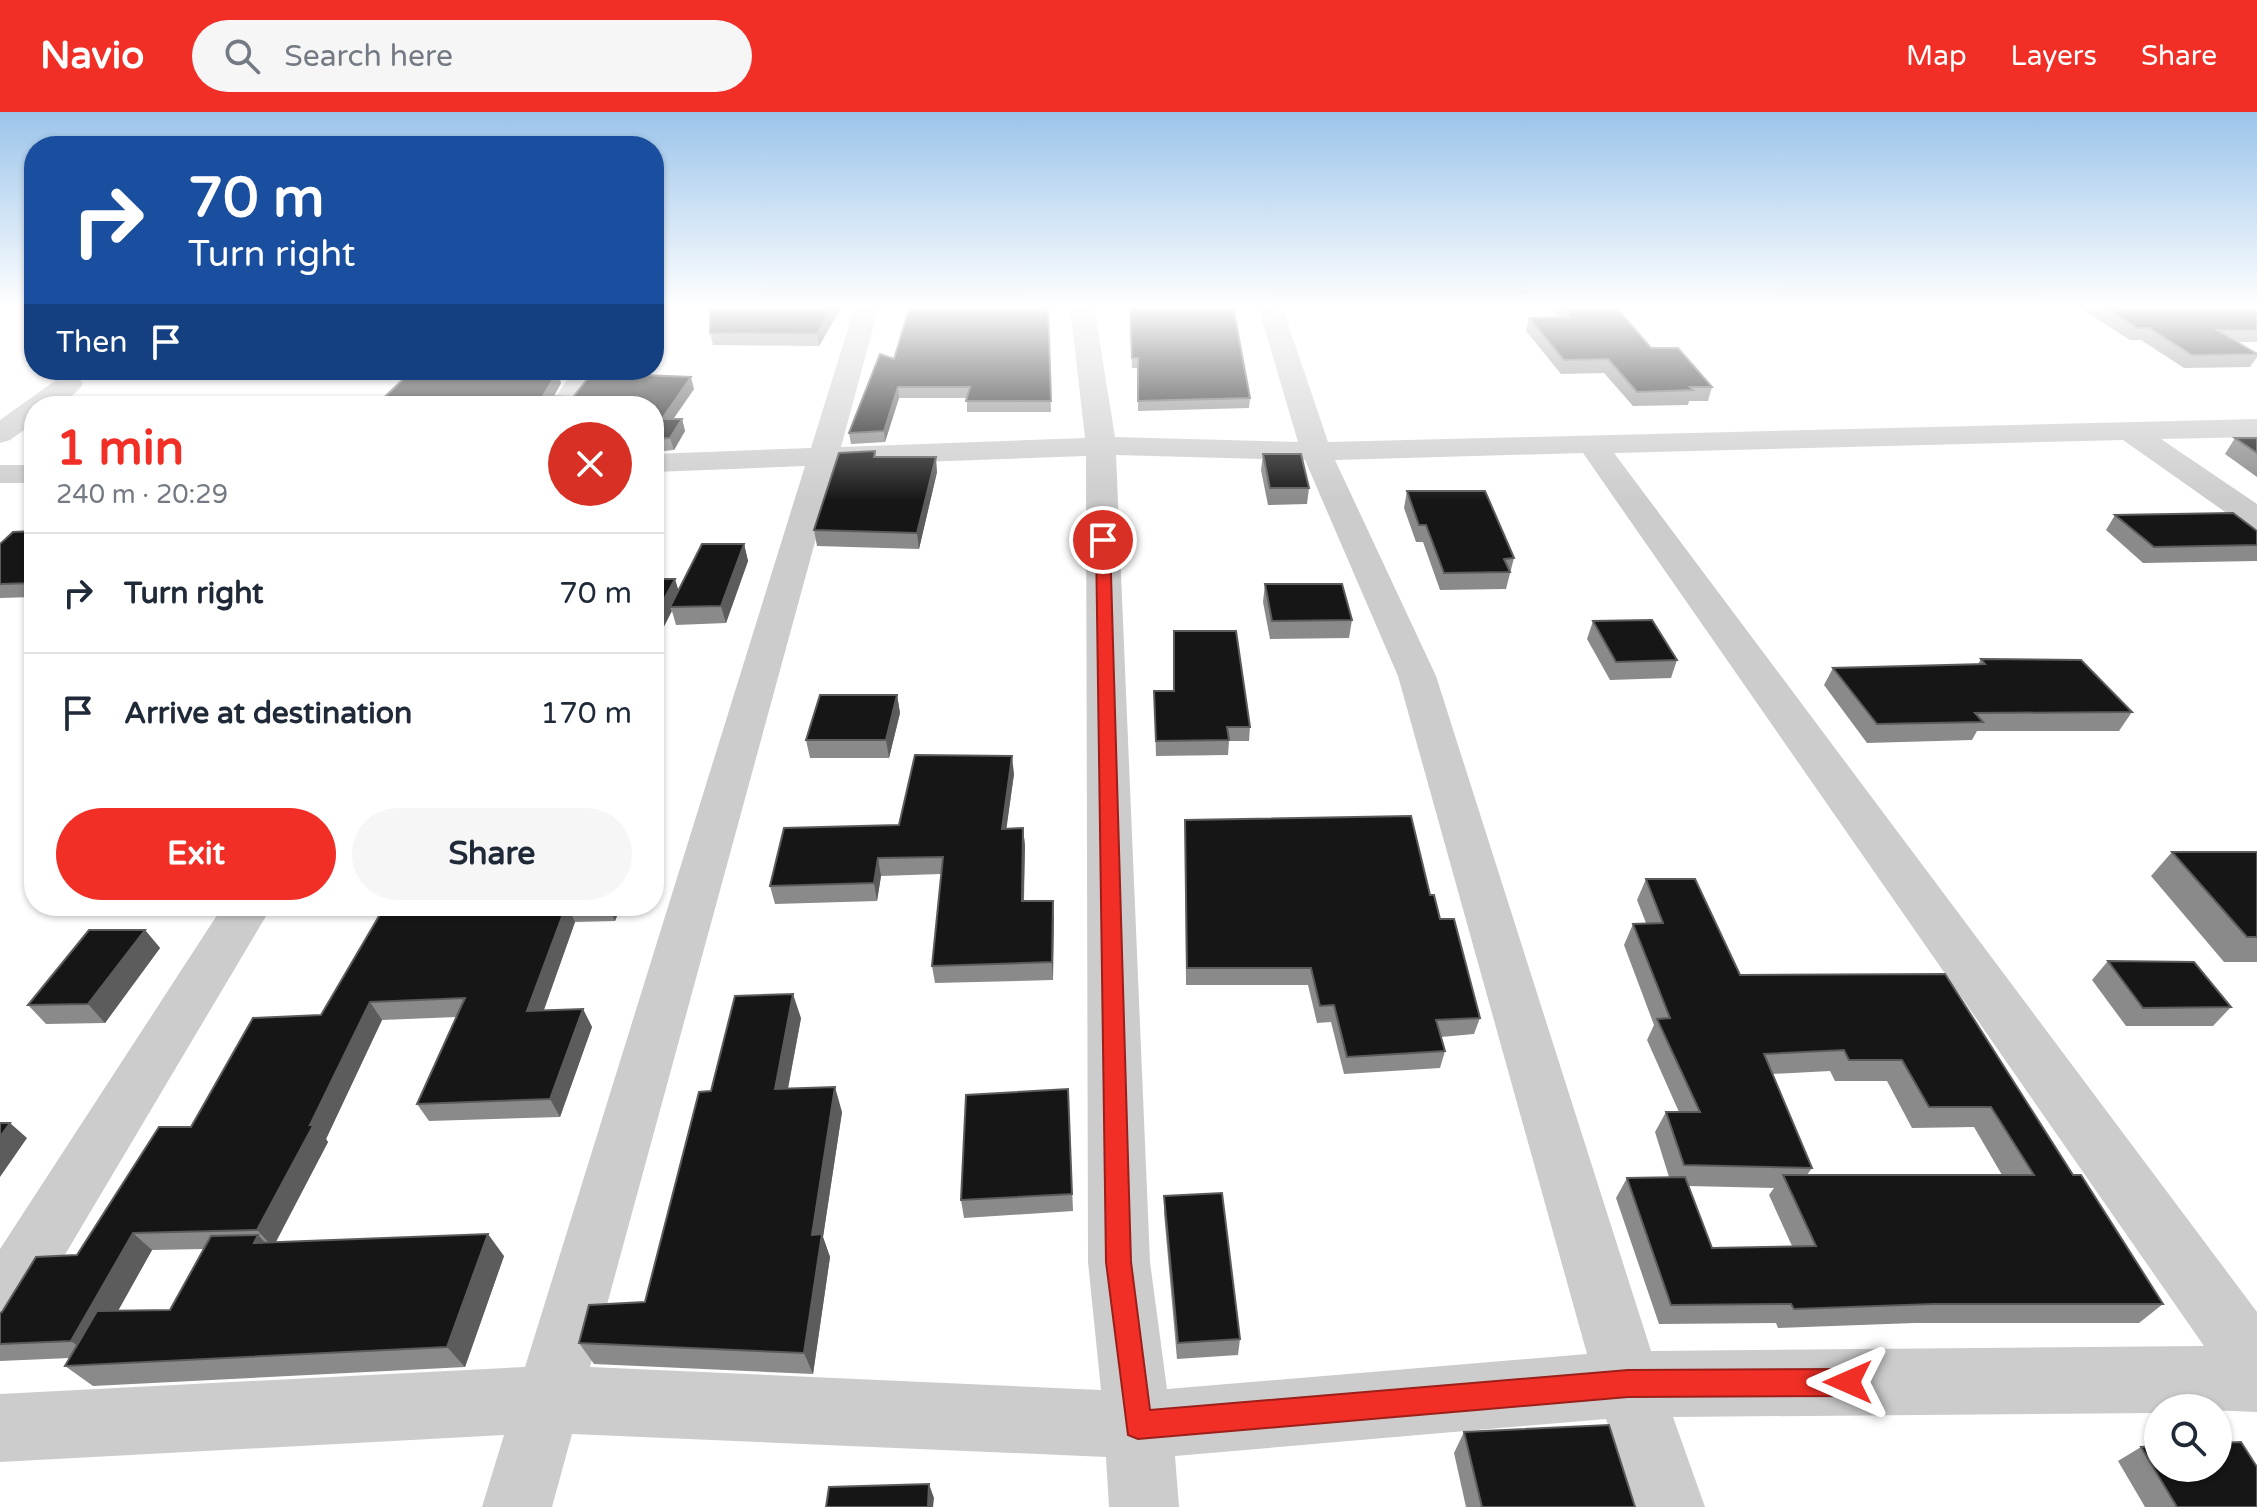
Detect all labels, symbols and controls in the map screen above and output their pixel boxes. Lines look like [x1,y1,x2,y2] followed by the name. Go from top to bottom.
[192,20,752,92] search box
[40,33,144,79] text: Navio
[220,34,264,78] icon: search
[284,38,453,75] text: Search here
[1906,39,1967,73] text: Map
[2011,39,2097,73] text: Layers
[2141,39,2217,73] text: Share
[188,165,324,232] text: 70 m
[56,168,160,272] icon: right
[188,233,355,276] text: Turn right
[144,320,188,364] icon: arrive
[56,324,128,361] text: Then
[56,420,184,478] text: 1 min
[548,422,632,506] button: close
[56,479,228,510] text: 240 m · 20:29
[1069,506,1137,574] pin
[1081,518,1125,562] icon: arrive
[56,571,100,615] icon: right
[124,575,264,612] text: Turn right
[559,575,632,612] text: 70 m
[56,691,100,735] icon: arrive
[124,695,412,732] text: Arrive at destination
[540,695,632,732] text: 170 m
[56,808,336,900] button: Exit
[352,808,632,900] button: Share
[1806,1340,1890,1424] position arrow
[2144,1394,2232,1482] map controls
[2144,1394,2232,1482] button: search

